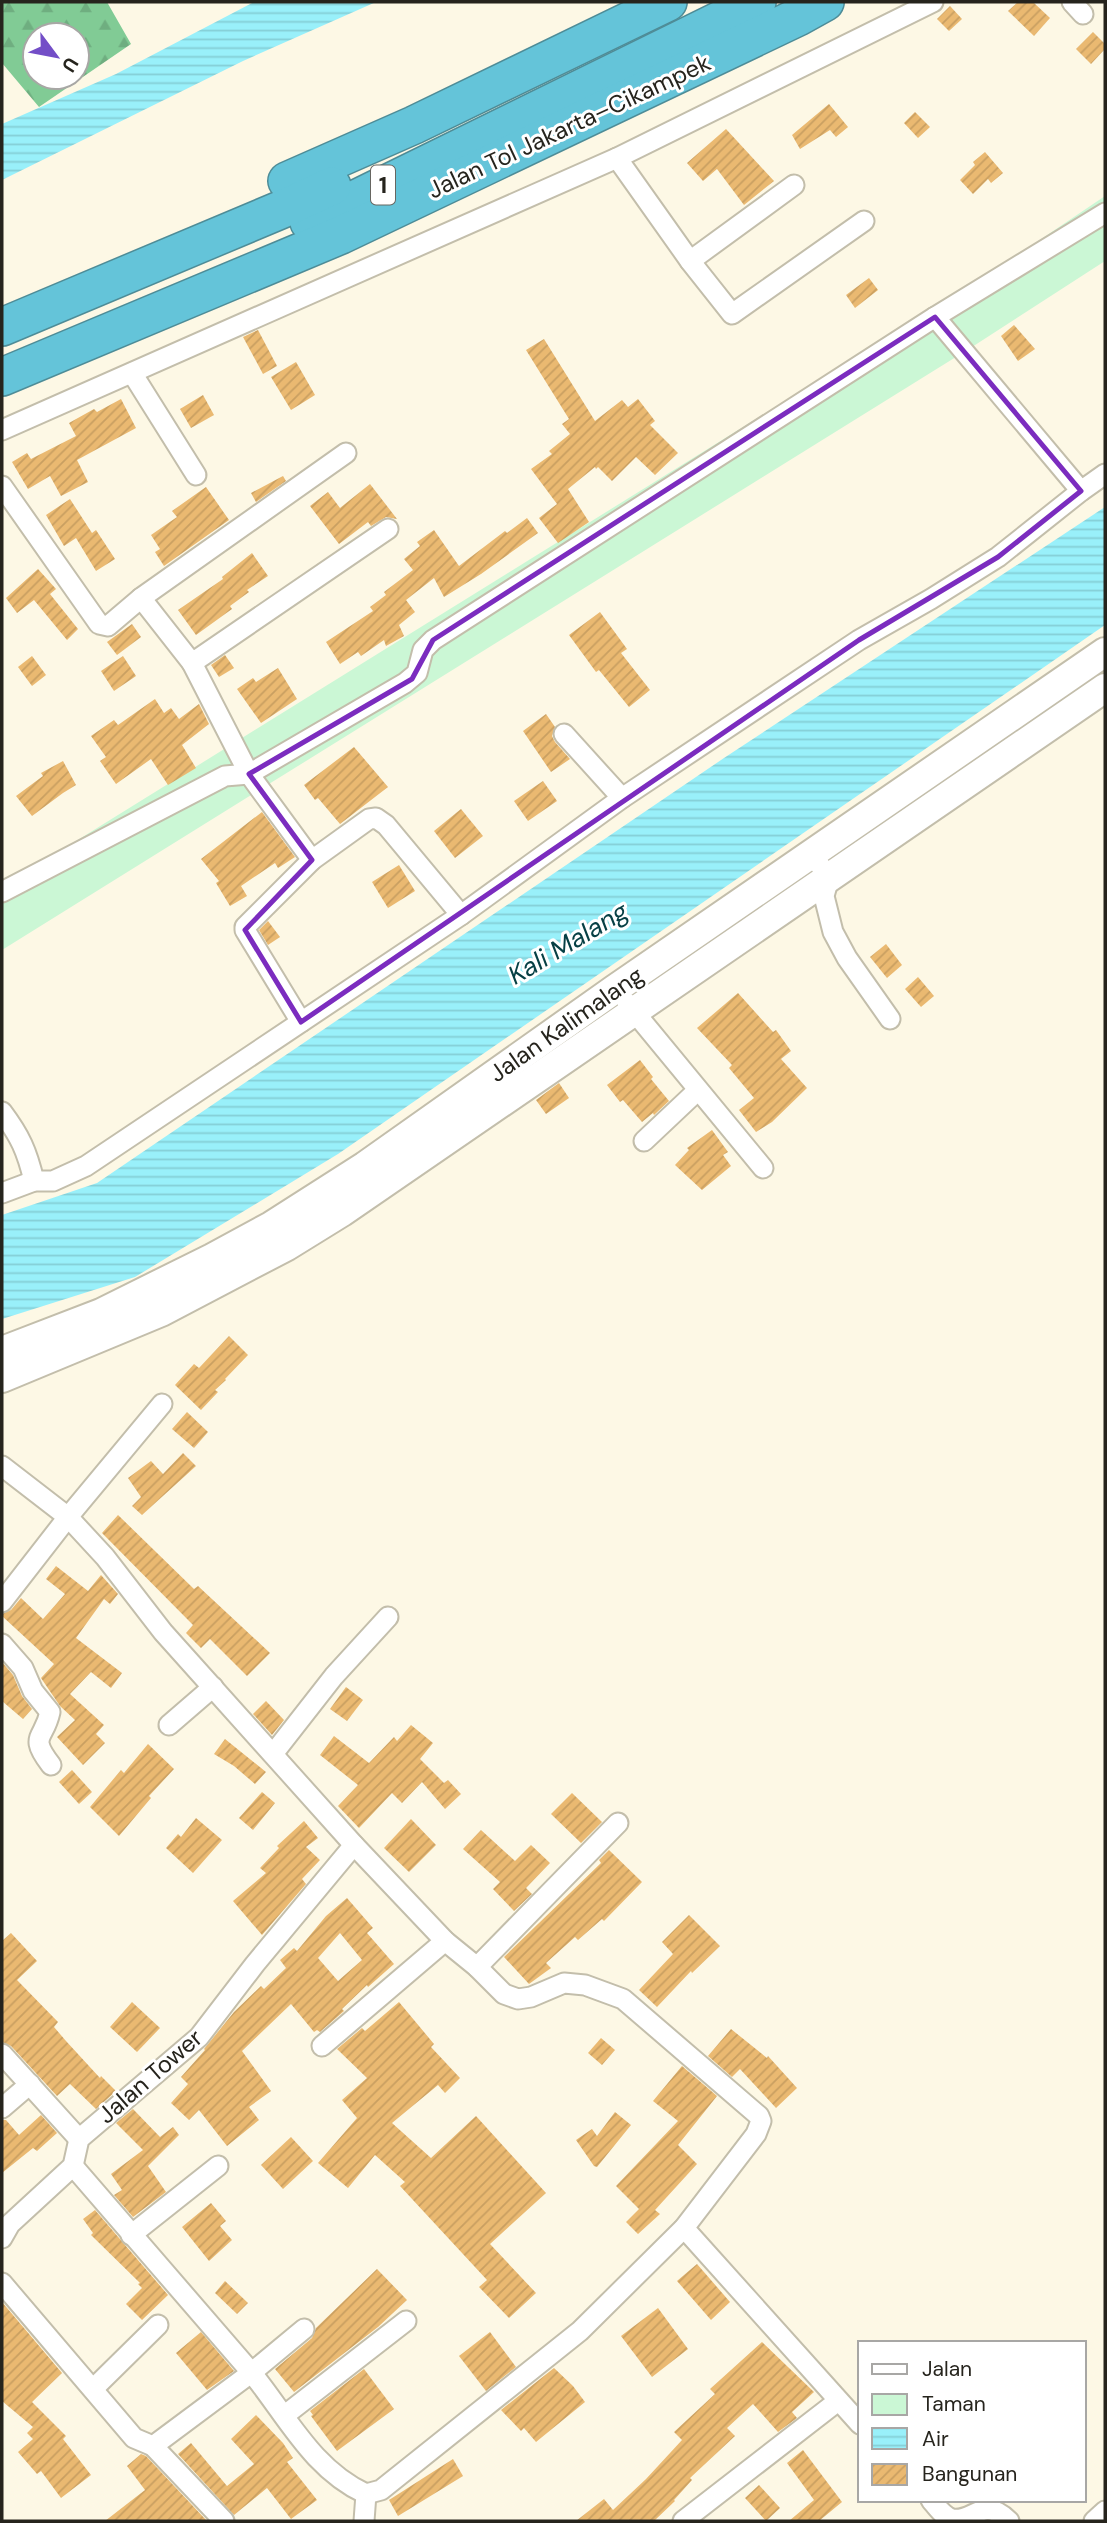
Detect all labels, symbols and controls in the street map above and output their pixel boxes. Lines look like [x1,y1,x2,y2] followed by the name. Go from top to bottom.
[21,21,91,91] north arrow
[423,47,715,205] street label: Jalan Tol Jakarta–Cikampek
[56,53,84,77] text: U
[371,166,395,204] road number: 1
[502,894,635,992] water label: Kali Malang
[483,959,649,1089] street label: Jalan Kalimalang
[91,2022,209,2130] street label: Jalan Tower
[858,2341,1086,2502] legend
[922,2355,972,2383] text: Jalan
[922,2390,986,2418] text: Taman
[922,2425,949,2453] text: Air
[922,2460,1017,2488] text: Bangunan

